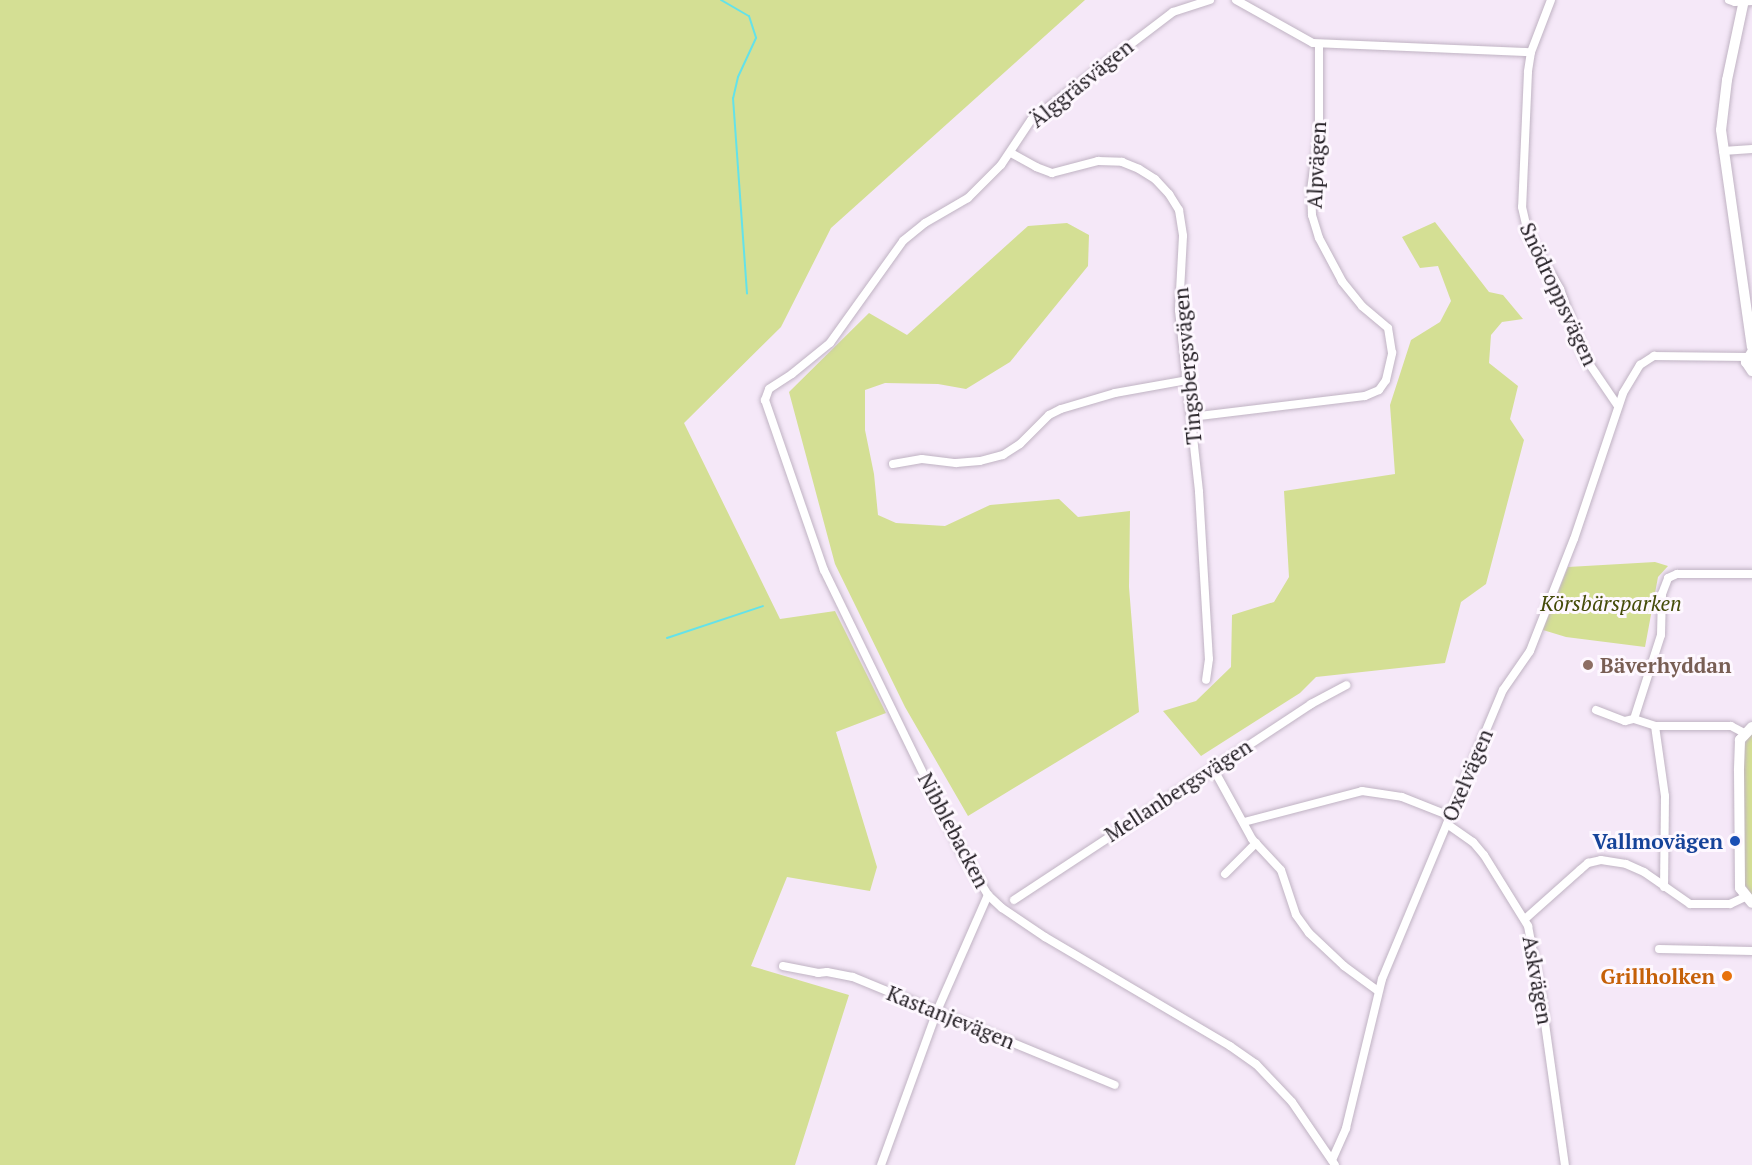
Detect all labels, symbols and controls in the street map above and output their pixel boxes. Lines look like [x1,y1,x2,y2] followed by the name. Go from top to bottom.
[1024,34,1138,132] street label: Älggräsvägen
[1301,121,1331,209] street label: Alpvägen
[1515,218,1603,370] street label: Snödroppsvägen
[1168,286,1206,446] street label: Tingsbergsvägen
[1540,590,1682,616] park label: Körsbärsparken
[1600,652,1732,678] place label: Bäverhyddan
[1581,658,1595,672] marker: Bäverhyddan
[1436,725,1498,825] street label: Oxelvägen
[1100,733,1256,847] street label: Mellanbergsvägen
[913,768,995,892] street label: Nibblebacken
[1593,828,1723,854] place label: Vallmovägen
[1728,834,1742,848] marker: Vallmovägen
[1518,934,1558,1026] street label: Askvägen
[1601,963,1715,989] place label: Grillholken
[1720,969,1734,983] marker: Grillholken
[883,980,1019,1054] street label: Kastanjevägen

